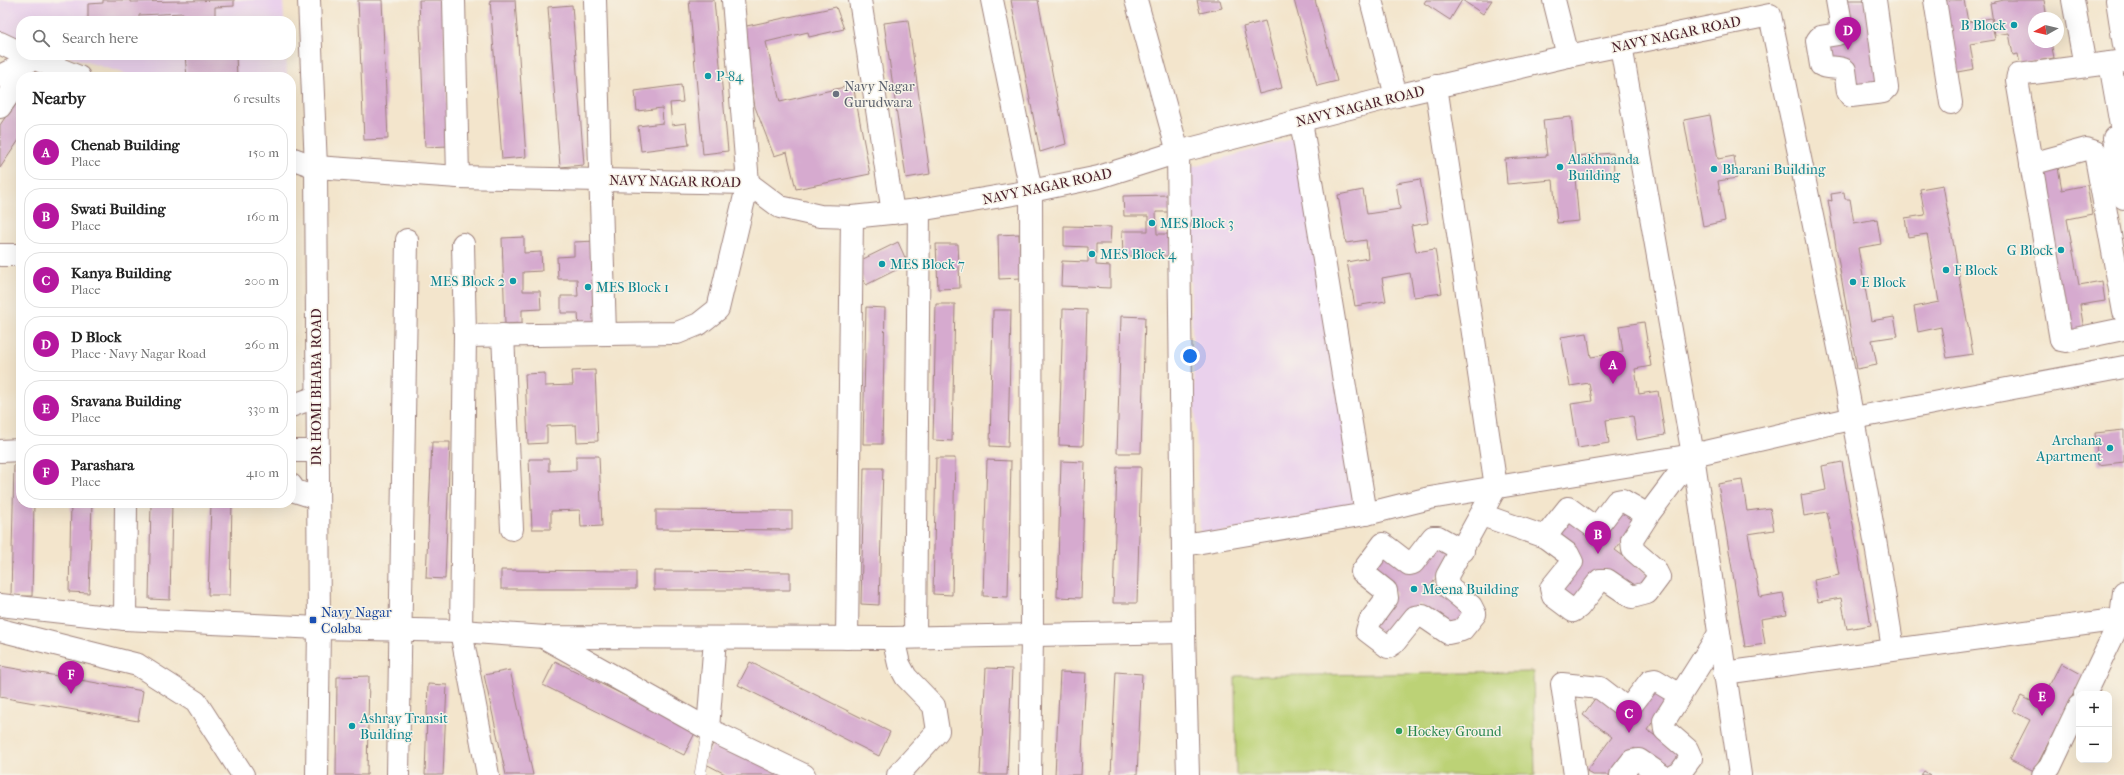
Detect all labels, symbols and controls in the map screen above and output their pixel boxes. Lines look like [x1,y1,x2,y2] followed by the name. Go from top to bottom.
[1610,12,1743,57] street label: NAVY NAGAR ROAD
[2028,12,2064,48] north arrow
[16,16,296,60] search box
[1835,17,1861,50] pin: D
[1961,17,2007,34] place label: B Block
[2009,20,2019,30] marker: B Block
[30,27,52,49] icon: search
[62,29,138,47] text: Search here
[716,68,744,85] place label: P-84
[703,71,713,81] marker: P-84
[844,78,915,111] place label: Navy Nagar Gurudwara
[1294,82,1427,131] street label: NAVY NAGAR ROAD
[32,88,86,108] text: Nearby
[831,89,841,99] marker: Navy Nagar Gurudwara
[233,91,280,106] text: 6 results
[71,136,180,154] text: Chenab Building
[42,145,50,160] text: A
[248,145,279,160] text: 150 m
[1567,151,1640,184] place label: Alakhnanda Building
[71,154,101,169] text: Place
[1722,161,1826,178] place label: Bharani Building
[1555,162,1565,172] marker: Alakhnanda Building
[981,164,1114,209] street label: NAVY NAGAR ROAD
[1709,164,1719,174] marker: Bharani Building
[609,172,741,191] street label: NAVY NAGAR ROAD
[71,200,165,218] text: Swati Building
[42,209,50,224] text: B
[247,209,279,224] text: 160 m
[1160,215,1234,232] place label: MES Block 3
[71,218,101,233] text: Place
[1147,218,1157,228] marker: MES Block 3
[2007,242,2054,259] place label: G Block
[2056,245,2066,255] marker: G Block
[1100,246,1177,263] place label: MES Block 4
[1087,249,1097,259] marker: MES Block 4
[890,256,965,273] place label: MES Block 7
[877,259,887,269] marker: MES Block 7
[1954,262,1999,279] place label: F Block
[71,264,171,282] text: Kanya Building
[1941,265,1951,275] marker: F Block
[42,273,50,288] text: C
[244,273,279,288] text: 200 m
[430,273,505,290] place label: MES Block 2
[1861,274,1907,291] place label: E Block
[508,276,518,286] marker: MES Block 2
[1848,277,1858,287] marker: E Block
[596,279,669,296] place label: MES Block 1
[71,282,101,297] text: Place
[583,282,593,292] marker: MES Block 1
[308,308,325,466] street label: DR HOMI BHABA ROAD
[71,328,121,346] text: D Block
[41,337,51,352] text: D
[245,337,279,352] text: 260 m
[71,346,206,361] text: Place · Navy Nagar Road
[1180,346,1200,366] your location
[1600,351,1626,384] pin: A
[71,392,181,410] text: Sravana Building
[42,401,50,416] text: E
[248,401,279,416] text: 330 m
[71,410,101,425] text: Place
[2035,432,2103,465] place label: Archana Apartment
[2105,443,2115,453] marker: Archana Apartment
[71,456,134,474] text: Parashara
[43,465,49,480] text: F
[246,465,279,480] text: 410 m
[71,474,101,489] text: Place
[1585,521,1611,554] pin: B
[1422,581,1519,598] place label: Meena Building
[1409,584,1419,594] marker: Meena Building
[321,604,392,637] place label: Navy Nagar Colaba
[308,615,318,625] marker: Navy Nagar Colaba
[58,661,84,694] pin: F
[2029,683,2055,716] pin: E
[2076,691,2112,763] map controls
[2076,691,2112,727] button: +
[1616,700,1642,733] pin: C
[359,710,448,743] place label: Ashray Transit Building
[347,721,357,731] marker: Ashray Transit Building
[1407,723,1502,740] place label: Hockey Ground
[1394,726,1404,736] marker: Hockey Ground
[2076,727,2112,763] button: −

